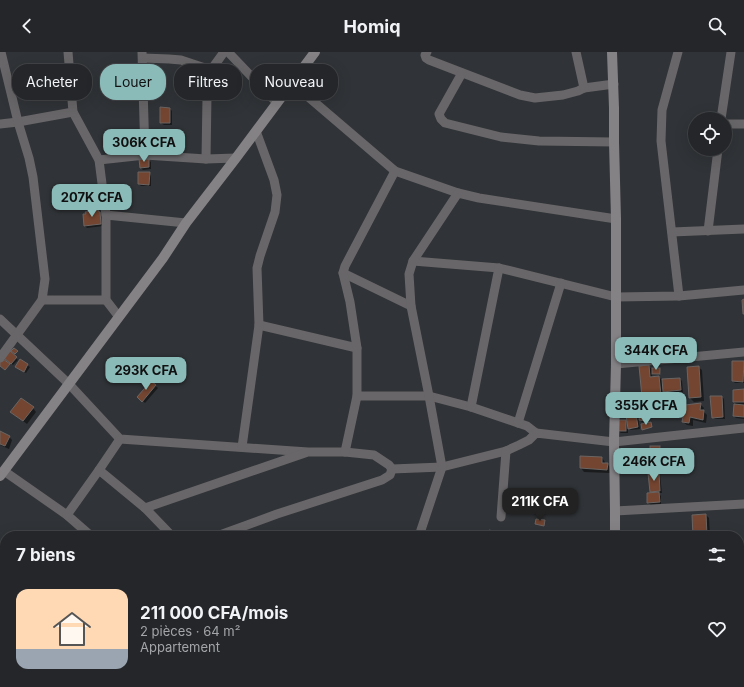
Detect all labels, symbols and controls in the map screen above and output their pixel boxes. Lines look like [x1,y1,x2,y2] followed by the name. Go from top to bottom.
[16,15,38,37] icon: back
[706,15,728,37] icon: search
[343,16,401,37] text: Homiq
[12,64,92,100] chip: Acheter
[100,64,166,100] chip: Louer
[174,64,242,100] chip: Filtres
[250,64,338,100] chip: Nouveau
[688,112,732,156] map controls
[688,112,732,156] button: locate
[103,129,185,163] pin: 306K CFA
[112,134,176,150] text: 306K CFA
[51,184,133,218] pin: 207K CFA
[61,189,123,205] text: 207K CFA
[615,337,697,371] pin: 344K CFA
[624,342,688,358] text: 344K CFA
[105,357,187,391] pin: 293K CFA
[114,362,178,378] text: 293K CFA
[605,392,687,426] pin: 355K CFA
[614,397,678,413] text: 355K CFA
[613,448,695,482] pin: 246K CFA
[622,453,686,469] text: 246K CFA
[499,488,581,522] pin: 211K CFA
[511,493,569,509] text: 211K CFA
[706,544,728,566] icon: filters
[16,545,75,565] text: 7 biens
[140,603,288,623] text: 211 000 CFA/mois
[48,605,96,653] icon: home
[706,618,728,640] icon: heart
[140,623,240,639] text: 2 pièces · 64 m²
[140,639,220,655] text: Appartement

